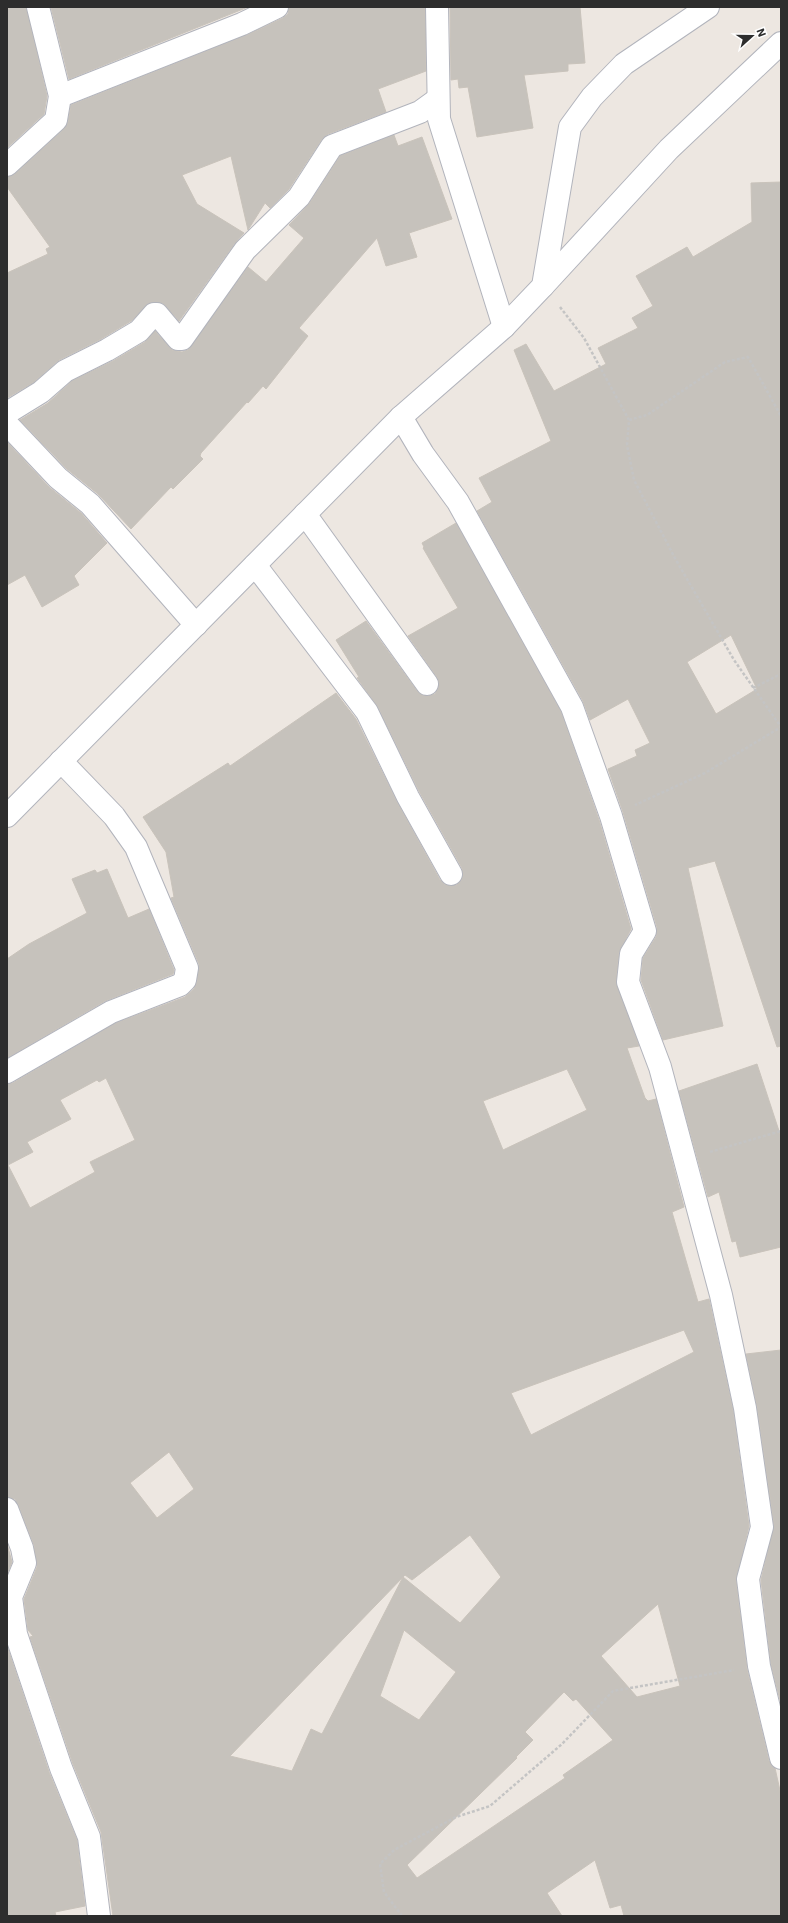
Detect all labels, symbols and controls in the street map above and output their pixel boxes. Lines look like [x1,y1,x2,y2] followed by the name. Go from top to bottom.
[732,16,772,56] north arrow
[753,26,769,39] text: N

